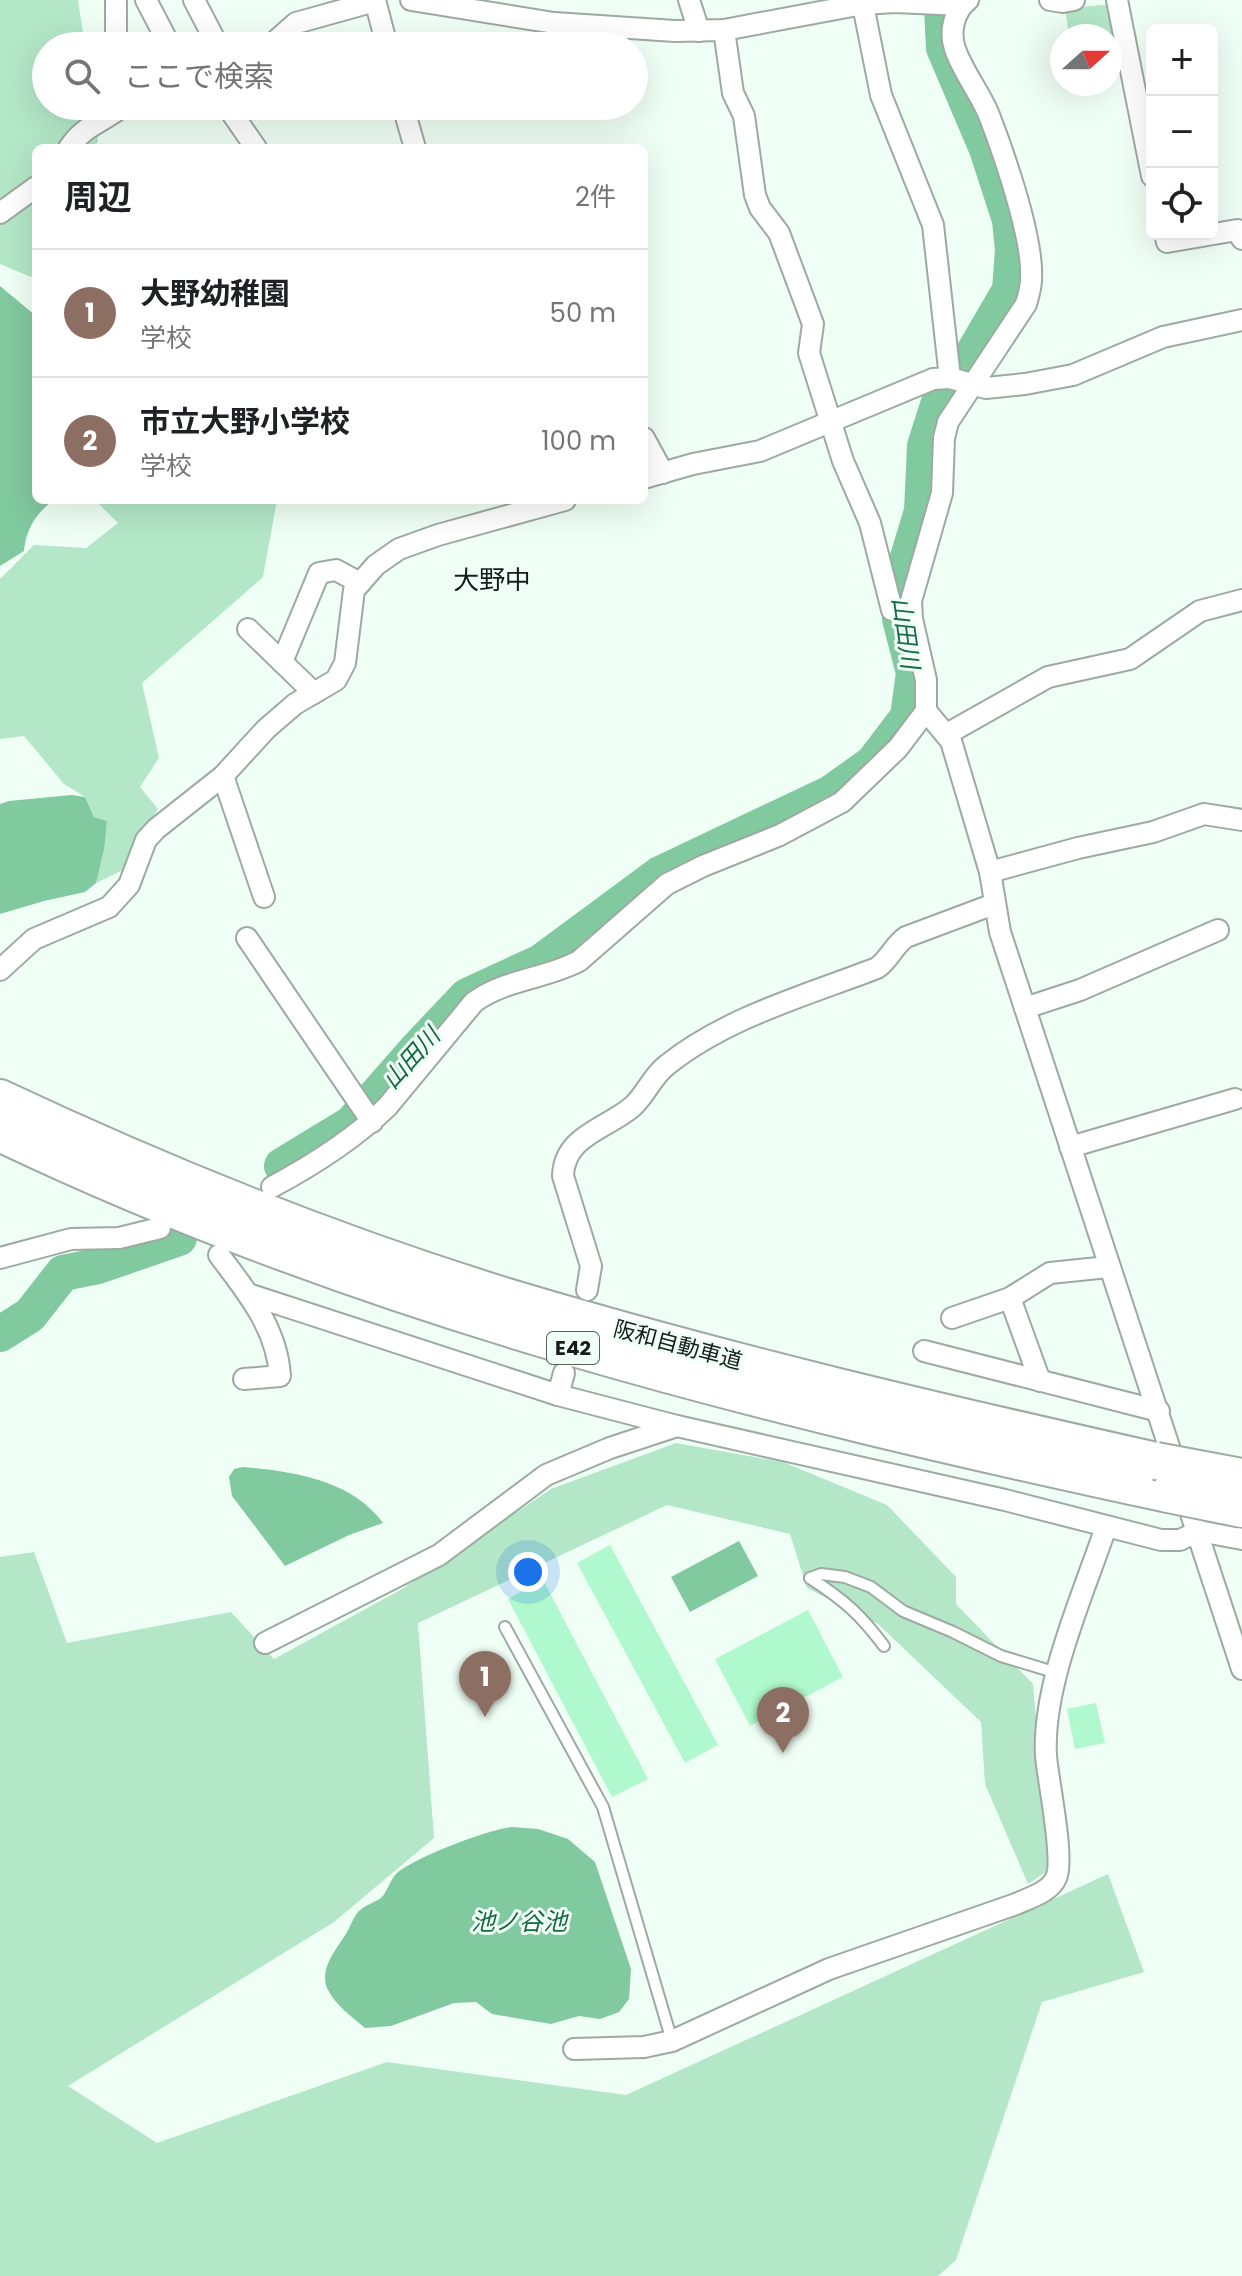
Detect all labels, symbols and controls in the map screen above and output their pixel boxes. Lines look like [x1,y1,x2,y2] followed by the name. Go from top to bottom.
[1050,24,1122,96] north arrow
[1146,24,1218,240] map controls
[1146,24,1218,96] button: +
[32,32,648,120] search box
[60,54,104,98] icon: search
[124,55,274,98] text: ここで検索
[1146,96,1218,168] button: −
[1146,168,1218,240] button: locate
[64,173,132,221] text: 周辺
[575,179,616,215] text: 2件
[140,272,290,315] text: 大野幼稚園
[85,295,95,331] text: 1
[550,295,616,331] text: 50 m
[140,320,192,356] text: 学校
[140,400,350,443] text: 市立大野小学校
[83,423,97,459] text: 2
[541,423,616,459] text: 100 m
[140,448,192,484] text: 学校
[453,562,531,598] district label: 大野中
[885,595,928,674] water label: 山田川
[375,1018,449,1096] water label: 山田川
[610,1313,746,1377] street label: 阪和自動車道
[547,1332,599,1364] road number: E42
[508,1552,548,1592] your location
[459,1651,511,1717] pin: 1
[757,1687,809,1753] pin: 2
[471,1905,569,1938] water label: 池ノ谷池

